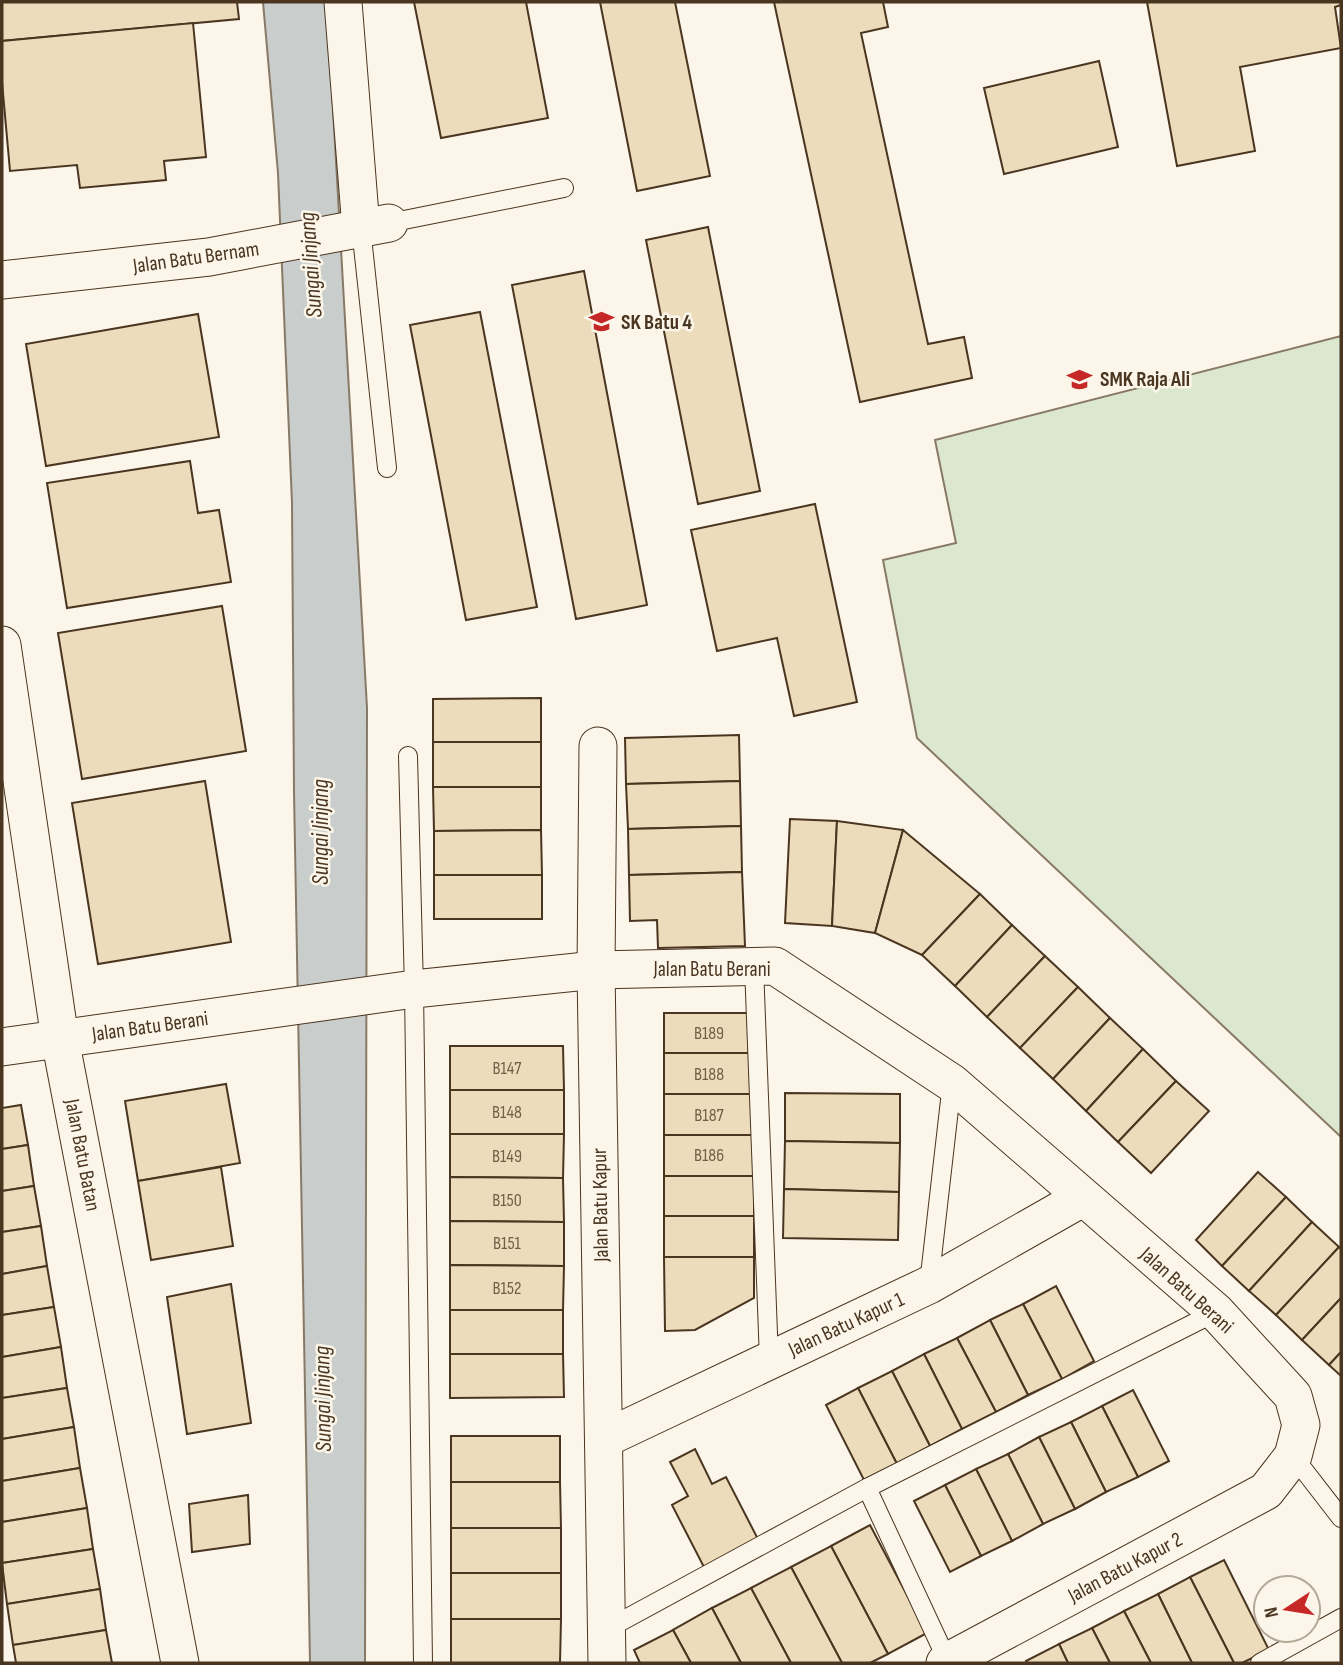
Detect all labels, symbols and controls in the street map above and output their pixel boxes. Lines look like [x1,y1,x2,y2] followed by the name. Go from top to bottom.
[293,210,329,319] water label: Sungai Jinjang
[130,236,261,279] street label: Jalan Batu Bernam
[587,308,615,336] school or university icon: SK Batu 4
[621,310,692,335] place label: SK Batu 4
[1066,365,1094,393] school or university icon: SMK Raja Ali
[1100,367,1190,392] place label: SMK Raja Ali
[307,778,335,885] water label: Sungai Jinjang
[652,957,771,982] street label: Jalan Batu Berani
[89,1006,210,1047] street label: Jalan Batu Berani
[694,1023,724,1044] house number: B189
[493,1058,522,1079] house number: B147
[694,1064,724,1085] house number: B188
[59,1096,106,1213] street label: Jalan Batu Batan
[492,1102,522,1123] house number: B148
[694,1105,724,1126] house number: B187
[694,1145,724,1166] house number: B186
[492,1146,522,1167] house number: B149
[587,1148,614,1263] street label: Jalan Batu Kapur
[492,1190,522,1211] house number: B150
[493,1233,522,1254] house number: B151
[1134,1241,1239,1339] street label: Jalan Batu Berani
[493,1278,521,1299] house number: B152
[784,1287,908,1362] street label: Jalan Batu Kapur 1
[308,1345,338,1452] water label: Sungai Jinjang
[1063,1527,1187,1608] street label: Jalan Batu Kapur 2
[1252,1574,1322,1644] north arrow
[1260,1605,1284,1620] text: N

